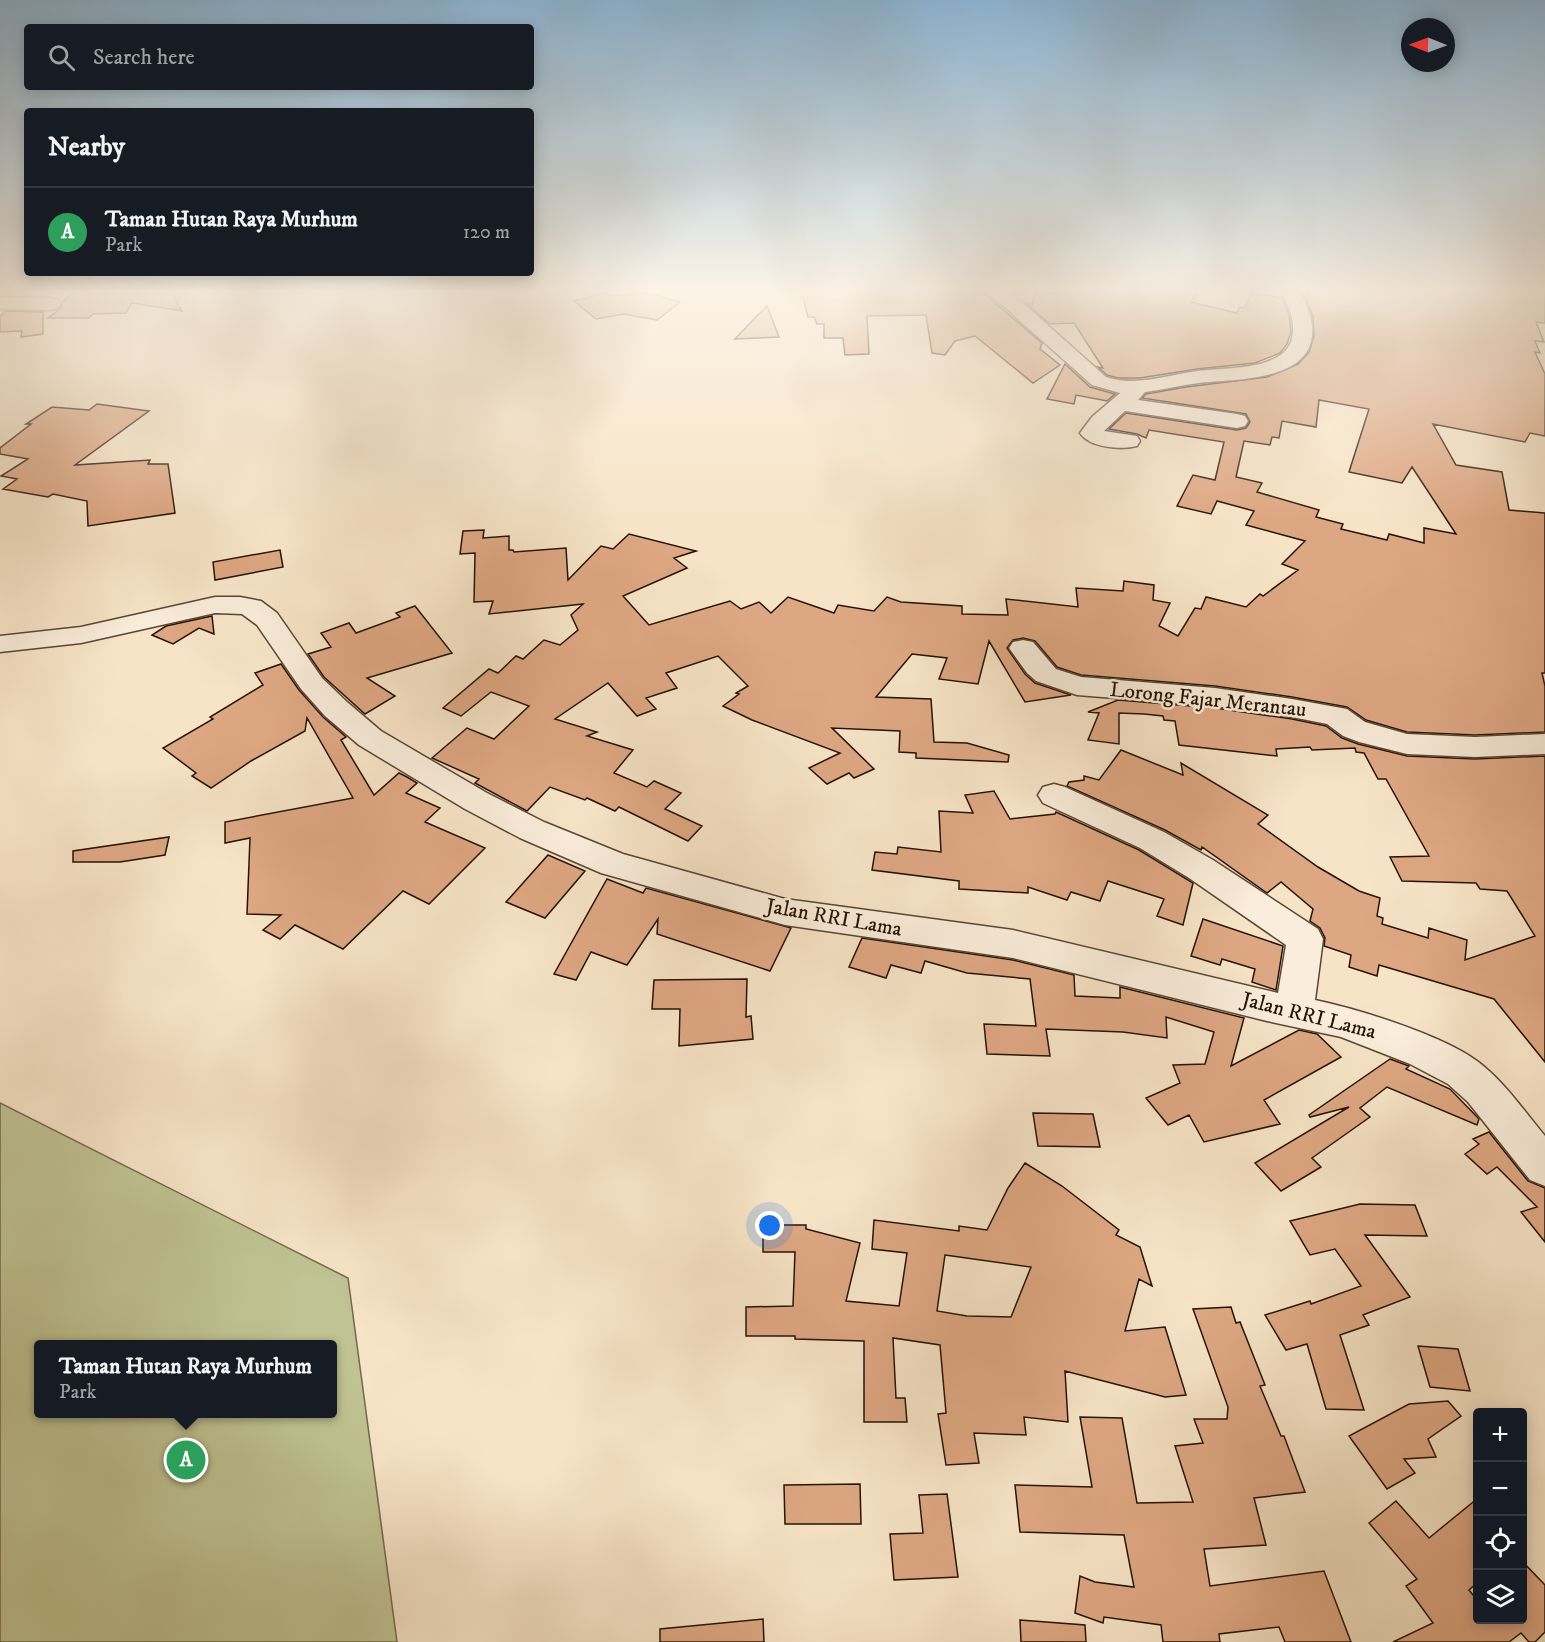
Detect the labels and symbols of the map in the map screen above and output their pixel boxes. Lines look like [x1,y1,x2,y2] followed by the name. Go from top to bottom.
[1401,18,1455,72] north arrow
[1108,677,1308,723] street label: Lorong Fajar Merantau
[762,893,904,943] street label: Jalan RRI Lama
[1237,986,1379,1045] street label: Jalan RRI Lama
[755,1211,784,1240] your location
[166,1438,206,1482] pin: A

